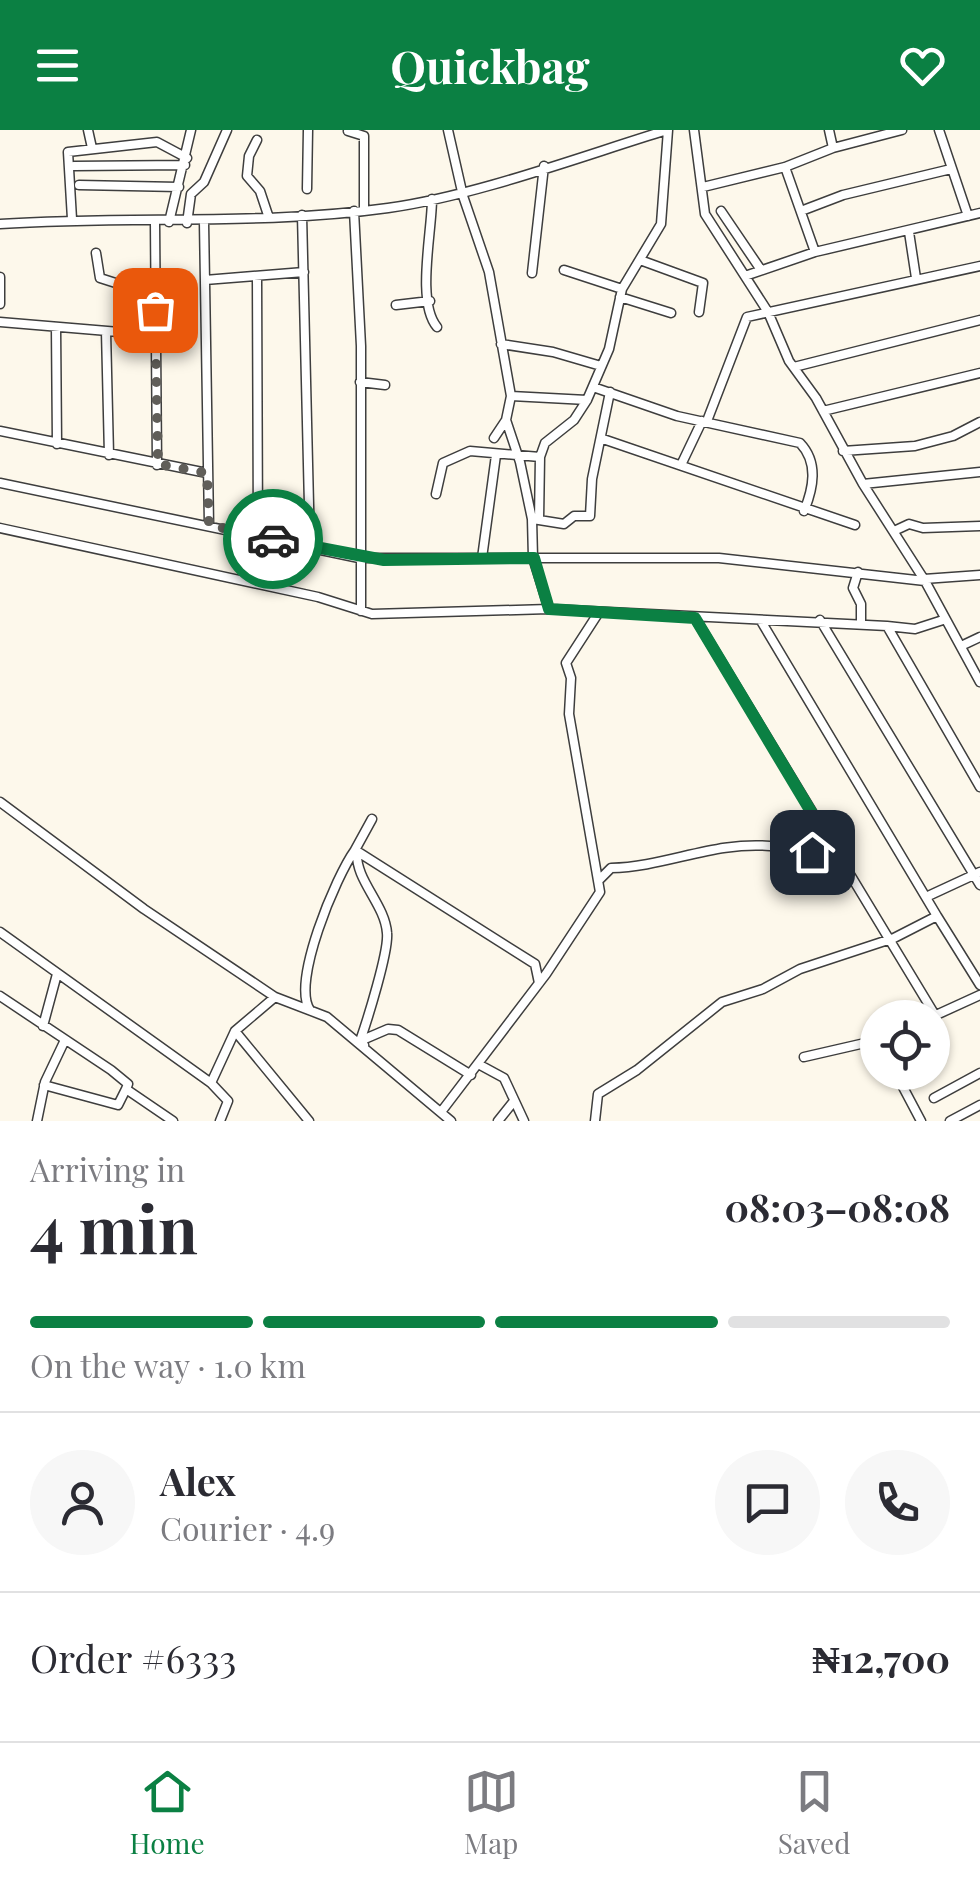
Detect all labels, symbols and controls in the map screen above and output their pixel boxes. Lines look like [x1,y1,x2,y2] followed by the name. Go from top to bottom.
[390,35,590,95] text: Quickbag
[30,38,85,93] icon: menu
[895,38,950,93] icon: heart
[113,268,198,353] pin
[128,283,183,338] icon: bag
[223,489,323,589] courier
[246,512,301,567] icon: car
[770,810,855,895] pin
[785,825,840,880] icon: home
[860,1000,950,1090] map controls
[860,1000,950,1090] button: locate
[30,1147,185,1190] text: Arriving in
[725,1181,950,1232] text: 08:03–08:08
[30,1184,198,1270] text: 4 min
[30,1343,306,1386] text: On the way · 1.0 km
[30,1450,135,1555] button: person
[715,1450,820,1555] button: chat
[845,1450,950,1555] button: phone
[160,1455,236,1506] text: Alex
[160,1506,335,1549] text: Courier · 4.9
[30,1632,236,1683] text: Order #6333
[812,1632,950,1683] text: ₦12,700
[130,1764,205,1861] tab: Home
[464,1764,519,1861] tab: Map
[778,1764,850,1861] tab: Saved

